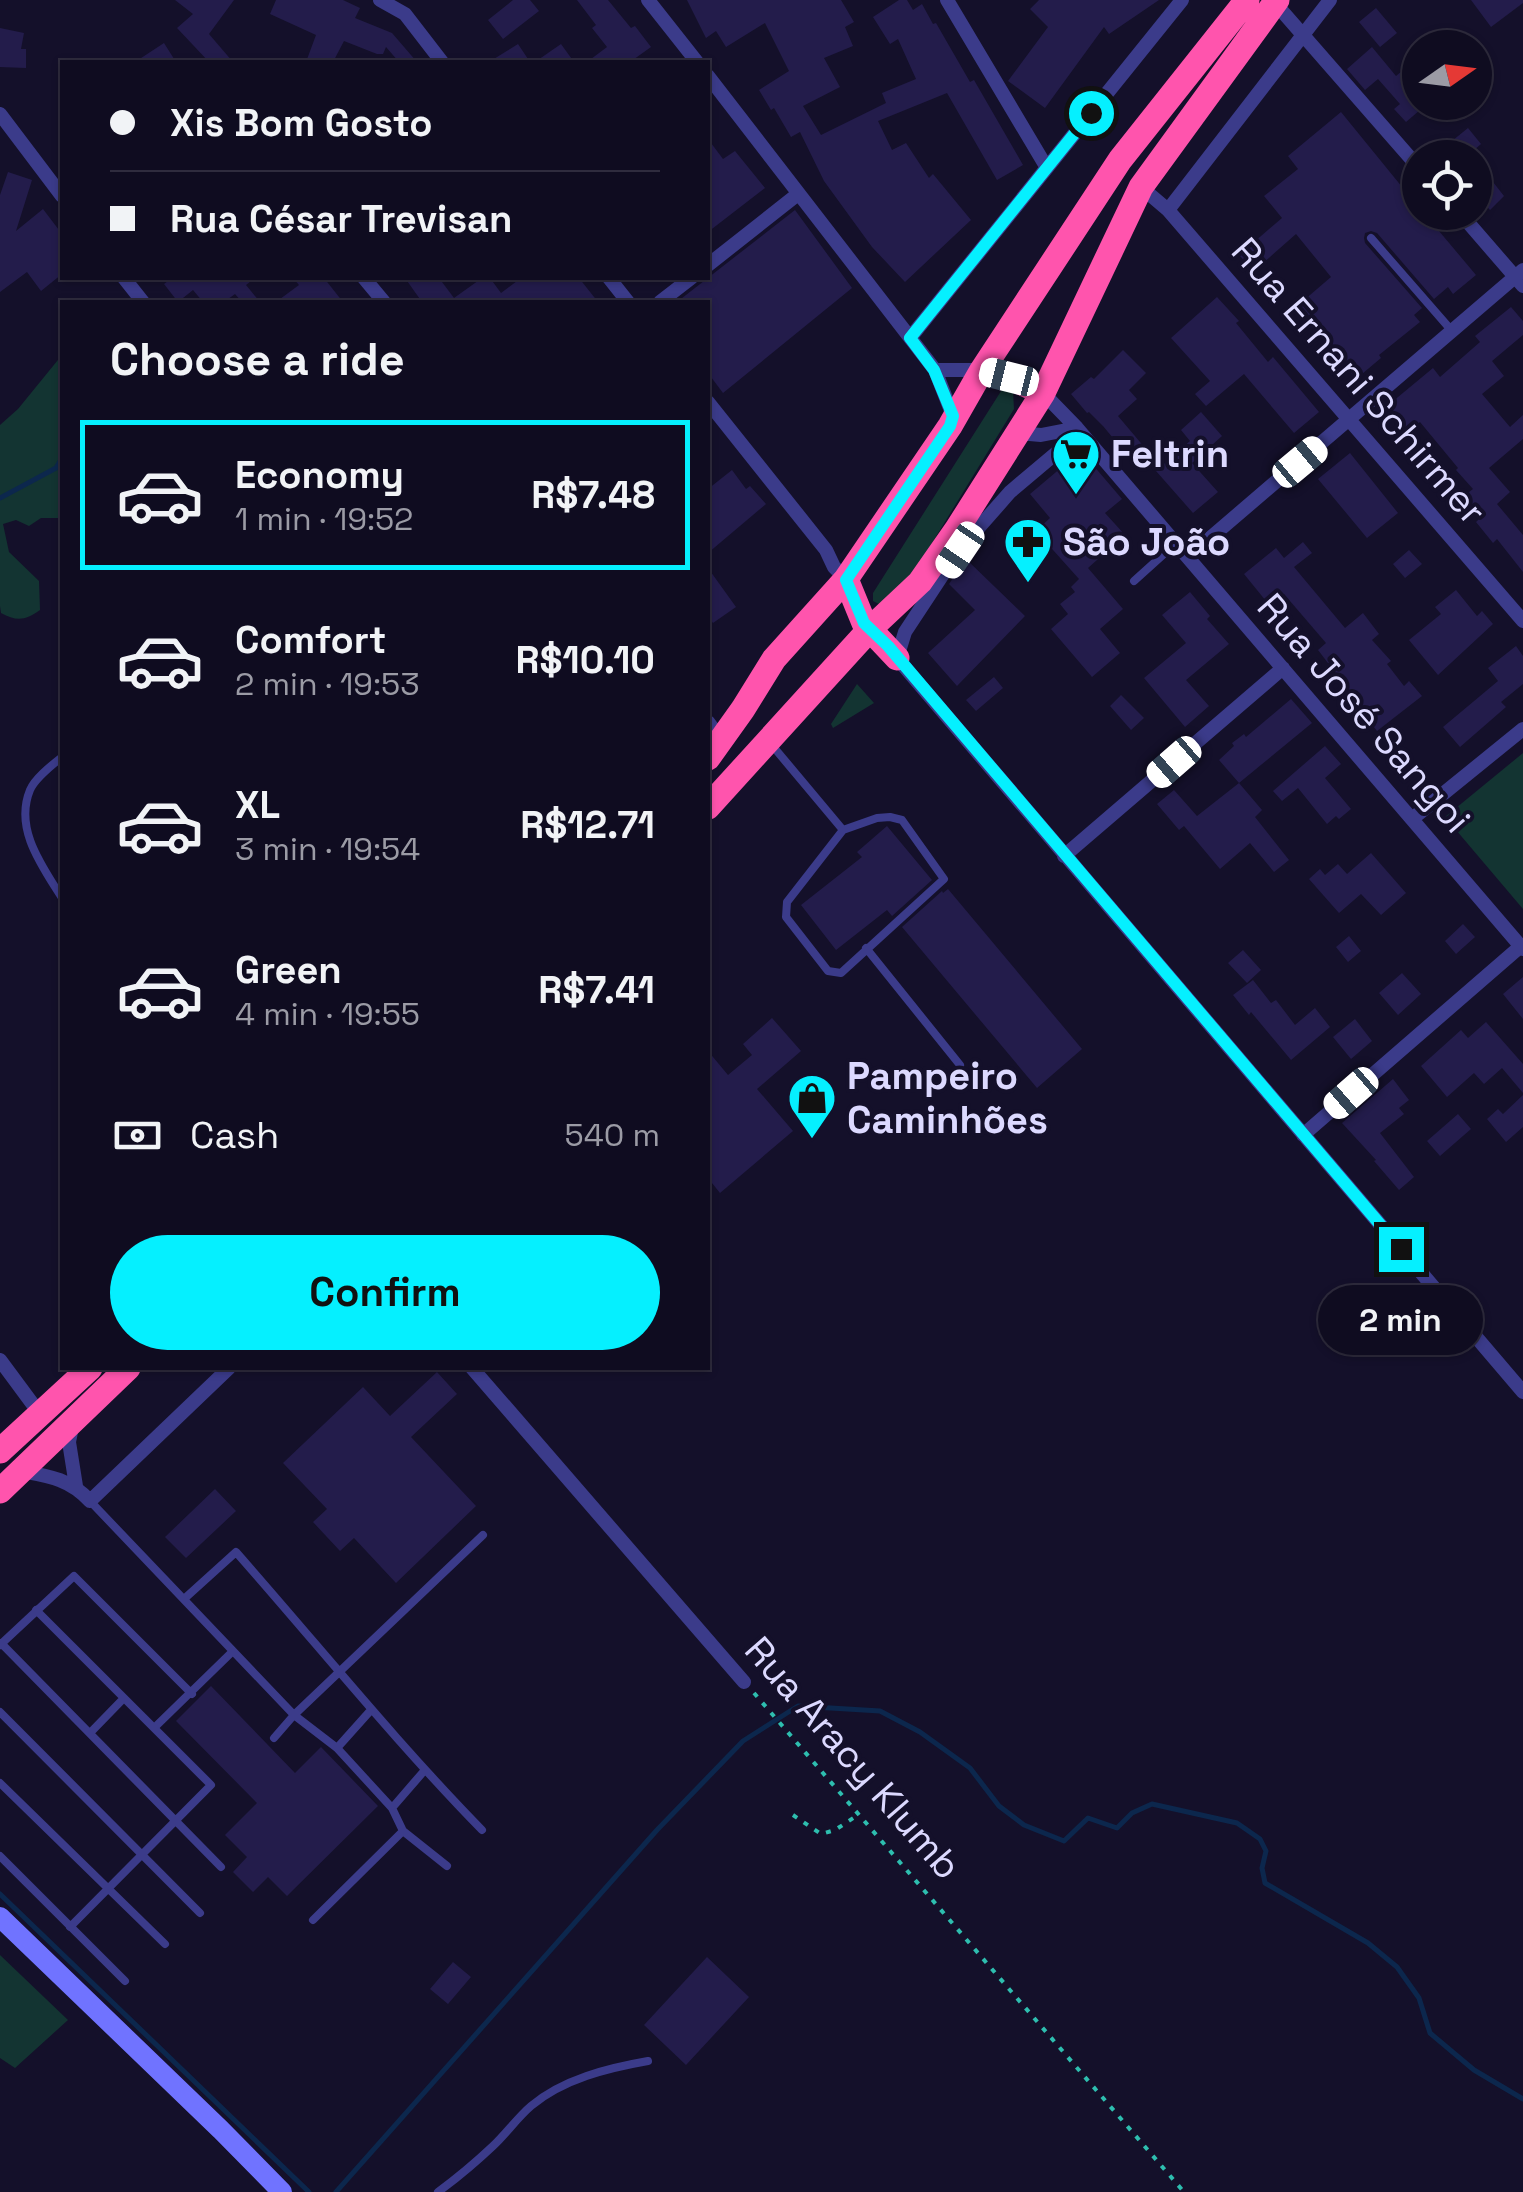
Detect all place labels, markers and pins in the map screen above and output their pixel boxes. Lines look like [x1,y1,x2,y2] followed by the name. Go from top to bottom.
[1050,428,1102,496] supermarket icon: Feltrin
[1111,430,1229,478] place label: Feltrin
[1002,516,1054,584] pharmacy icon: São João
[1063,518,1230,566] place label: São João
[847,1052,1048,1144] place label: Pampeiro Caminhões
[786,1072,838,1140] shop icon: Pampeiro Caminhões

